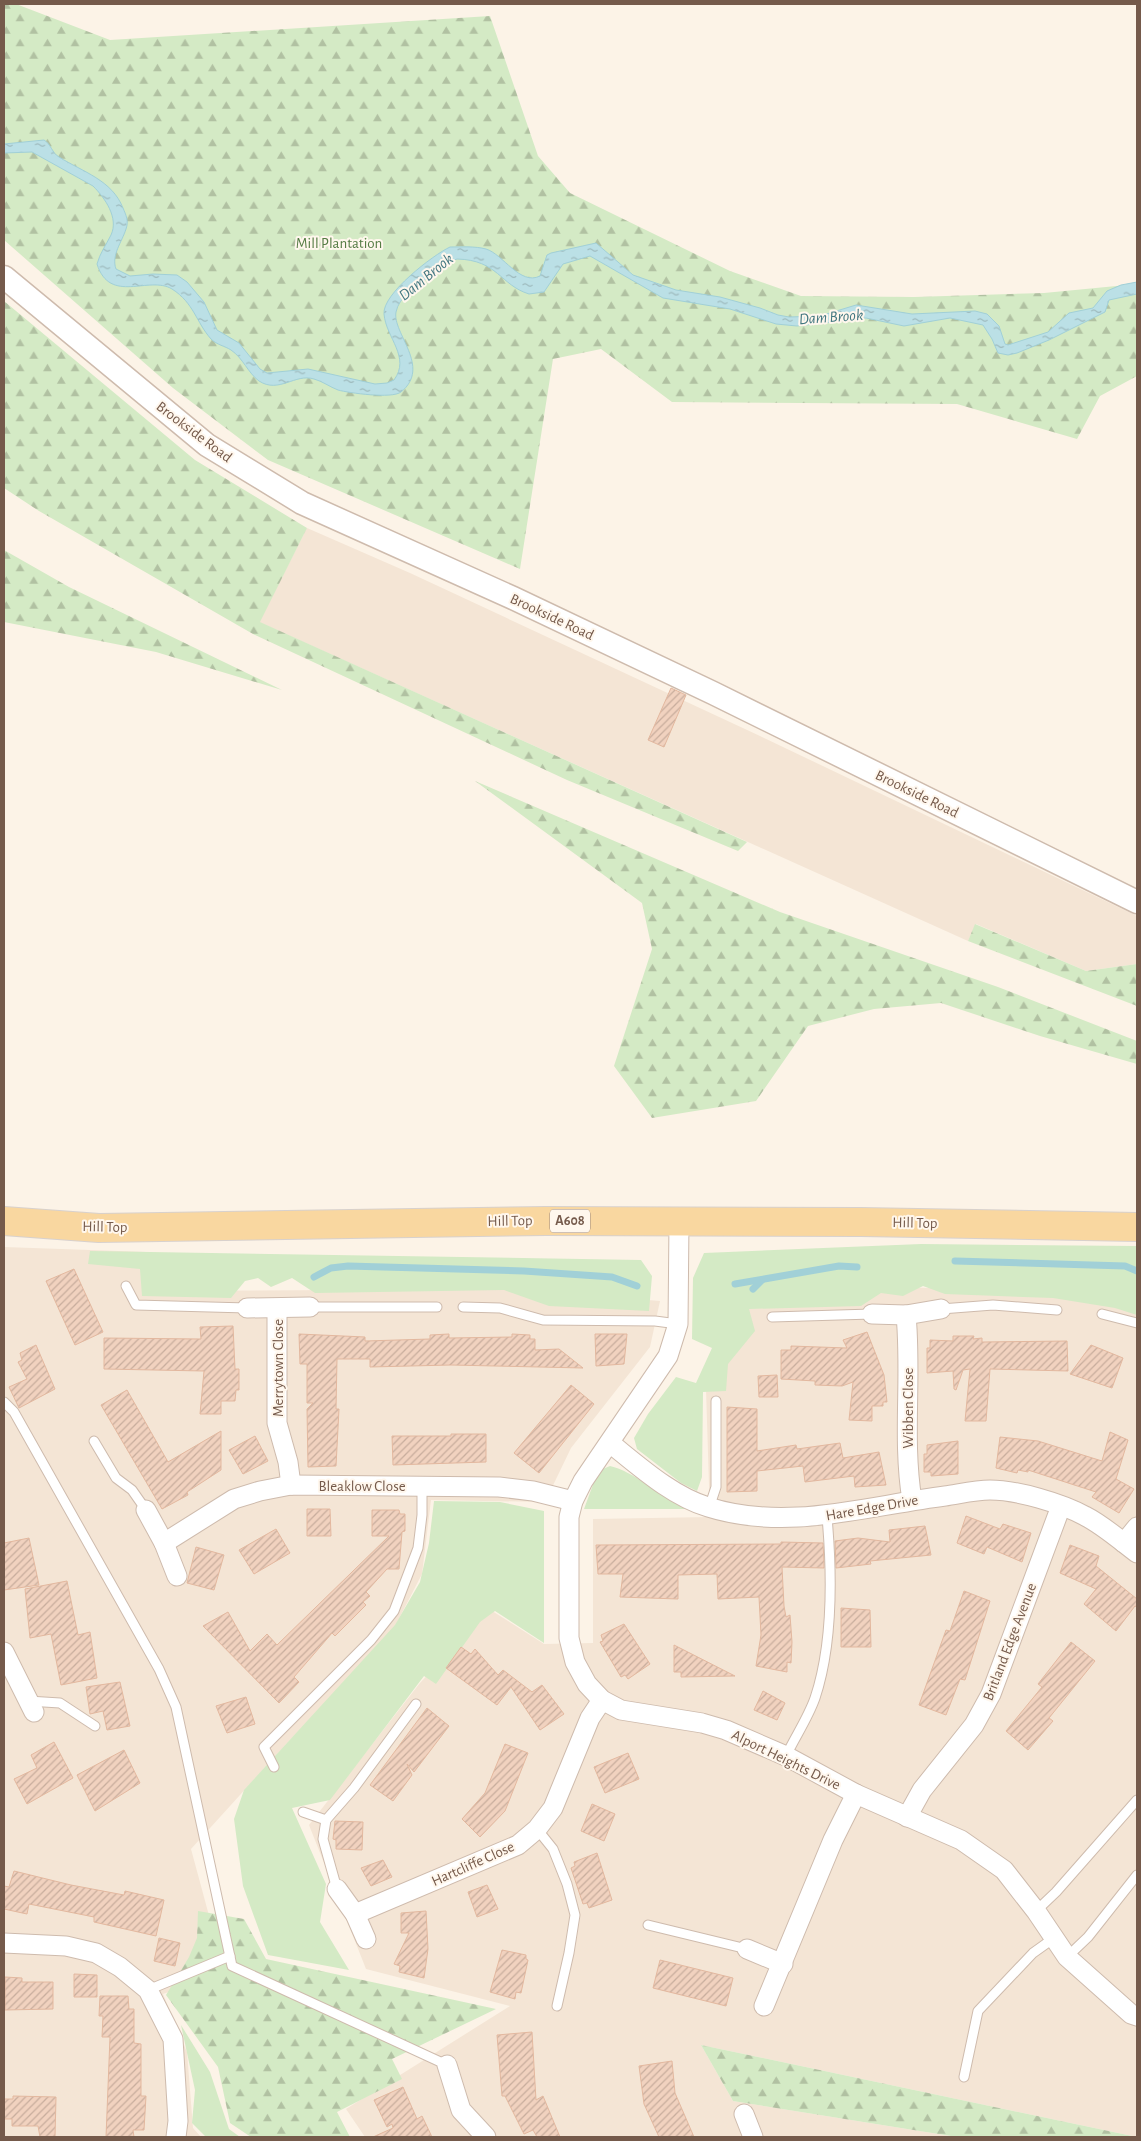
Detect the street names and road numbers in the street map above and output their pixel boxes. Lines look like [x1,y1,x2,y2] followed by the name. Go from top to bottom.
[153,399,235,465] street label: Brookside Road
[508,591,596,643] street label: Brookside Road
[873,767,961,821] street label: Brookside Road
[550,1210,590,1232] road number: A608
[487,1213,533,1229] street label: Hill Top
[892,1215,938,1231] street label: Hill Top
[82,1219,128,1235] street label: Hill Top
[271,1319,286,1417] street label: Merrytown Close
[901,1367,916,1448] street label: Wibben Close
[318,1479,406,1494] street label: Bleaklow Close
[825,1492,919,1524] street label: Hare Edge Drive
[981,1581,1039,1703] street label: Britland Edge Avenue
[729,1727,843,1793] street label: Alport Heights Drive
[429,1839,517,1889] street label: Hartcliffe Close

